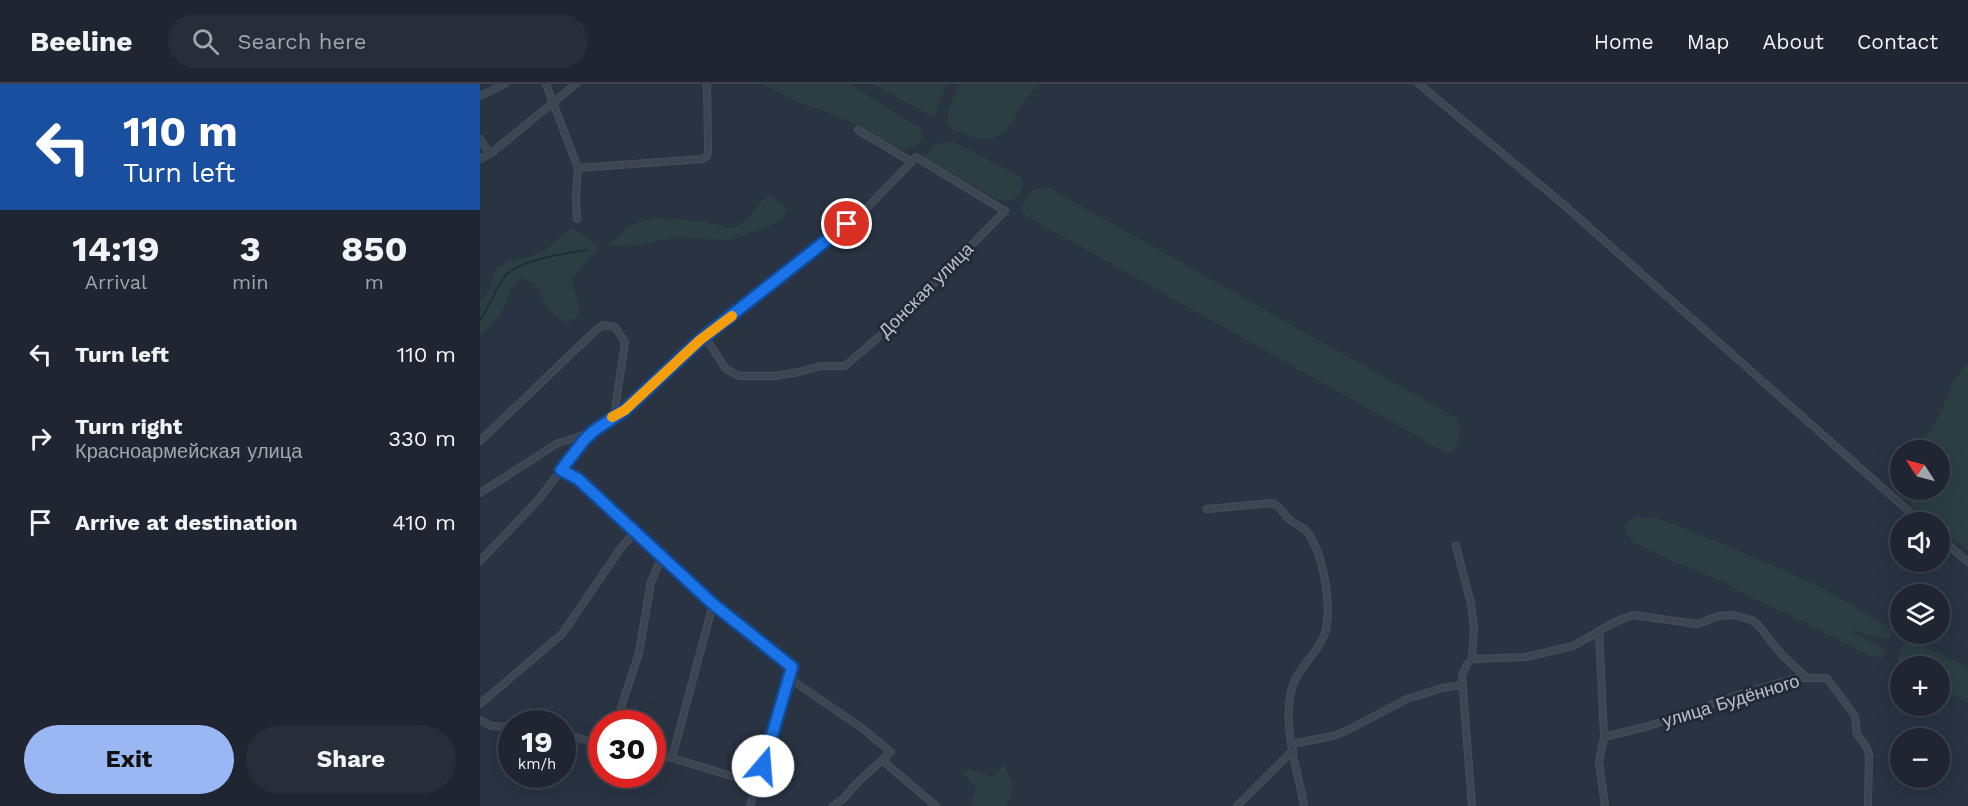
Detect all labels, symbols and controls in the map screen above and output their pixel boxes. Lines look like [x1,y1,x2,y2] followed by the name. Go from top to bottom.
[168,14,588,68] search box
[30,25,132,58] text: Beeline
[189,25,222,58] icon: search
[237,29,366,54] text: Search here
[1594,29,1654,54] text: Home
[1687,29,1730,54] text: Map
[1763,29,1824,54] text: About
[1857,29,1938,54] text: Contact
[123,107,238,156] text: 110 m
[24,108,102,186] icon: left
[123,157,235,189] text: Turn left
[821,198,872,249] pin
[830,207,863,240] icon: arrive
[72,228,160,270] text: 14:19
[240,228,261,270] text: 3
[341,228,408,270] text: 850
[874,237,978,341] street label: Донская улица
[85,270,147,294] text: Arrival
[232,270,269,294] text: min
[365,270,384,294] text: m
[24,338,57,371] icon: left
[75,342,169,367] text: Turn left
[397,342,456,367] text: 110 m
[75,414,182,439] text: Turn right
[24,422,57,455] icon: right
[388,426,456,451] text: 330 m
[75,439,302,463] text: Красноармейская улица
[1890,440,1950,500] north arrow
[1890,440,1950,788] map controls
[24,506,57,539] icon: arrive
[75,510,298,535] text: Arrive at destination
[392,510,456,535] text: 410 m
[1890,512,1950,572] button: sound
[1890,584,1950,644] button: layers
[1890,656,1950,716] button: +
[1660,670,1802,731] street label: улица Будённого
[588,710,666,788] speed limit sign: 30
[521,724,553,759] text: 19
[24,725,234,794] button: Exit
[246,725,456,794] button: Share
[1890,728,1950,788] button: −
[731,734,795,798] position arrow
[518,755,556,773] text: km/h

